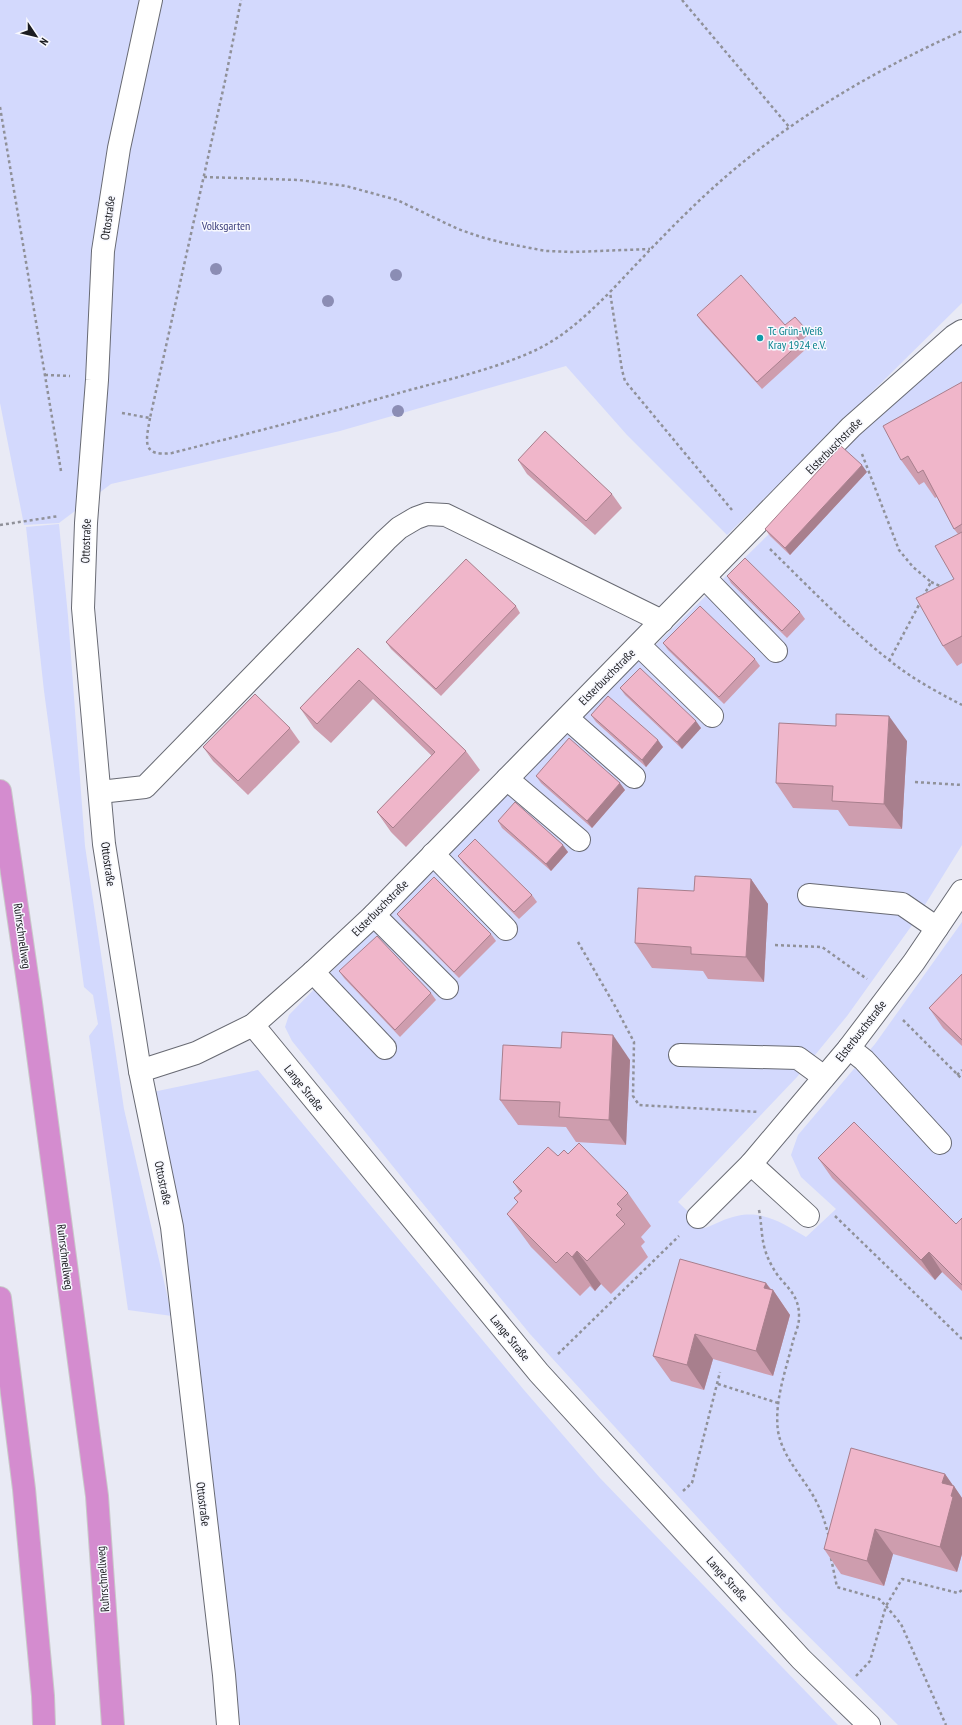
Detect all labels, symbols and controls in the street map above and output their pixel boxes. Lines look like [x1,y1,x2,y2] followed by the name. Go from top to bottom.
[16,16,56,56] north arrow
[37,35,52,48] text: N
[97,195,118,241] street label: Ottostraße
[201,218,250,233] park label: Volksgarten
[768,323,826,352] place label: Tc Grün-Weiß Kray 1924 e.V.
[755,333,765,343] marker: Tc Grün-Weiß Kray 1924 e.V.
[802,414,865,477] street label: Elsterbuschstraße
[77,518,94,564] street label: Ottostraße
[575,645,638,708] street label: Elsterbuschstraße
[98,841,119,887] street label: Ottostraße
[348,876,411,939] street label: Elsterbuschstraße
[10,902,35,970] street label: Ruhrschnellweg
[832,997,889,1064] street label: Elsterbuschstraße
[281,1062,328,1114] street label: Lange Straße
[152,1160,175,1206] street label: Ottostraße
[54,1223,77,1291] street label: Ruhrschnellweg
[487,1312,534,1364] street label: Lange Straße
[193,1481,214,1527] street label: Ottostraße
[93,1546,112,1612] street label: Ruhrschnellweg
[703,1553,751,1604] street label: Lange Straße

